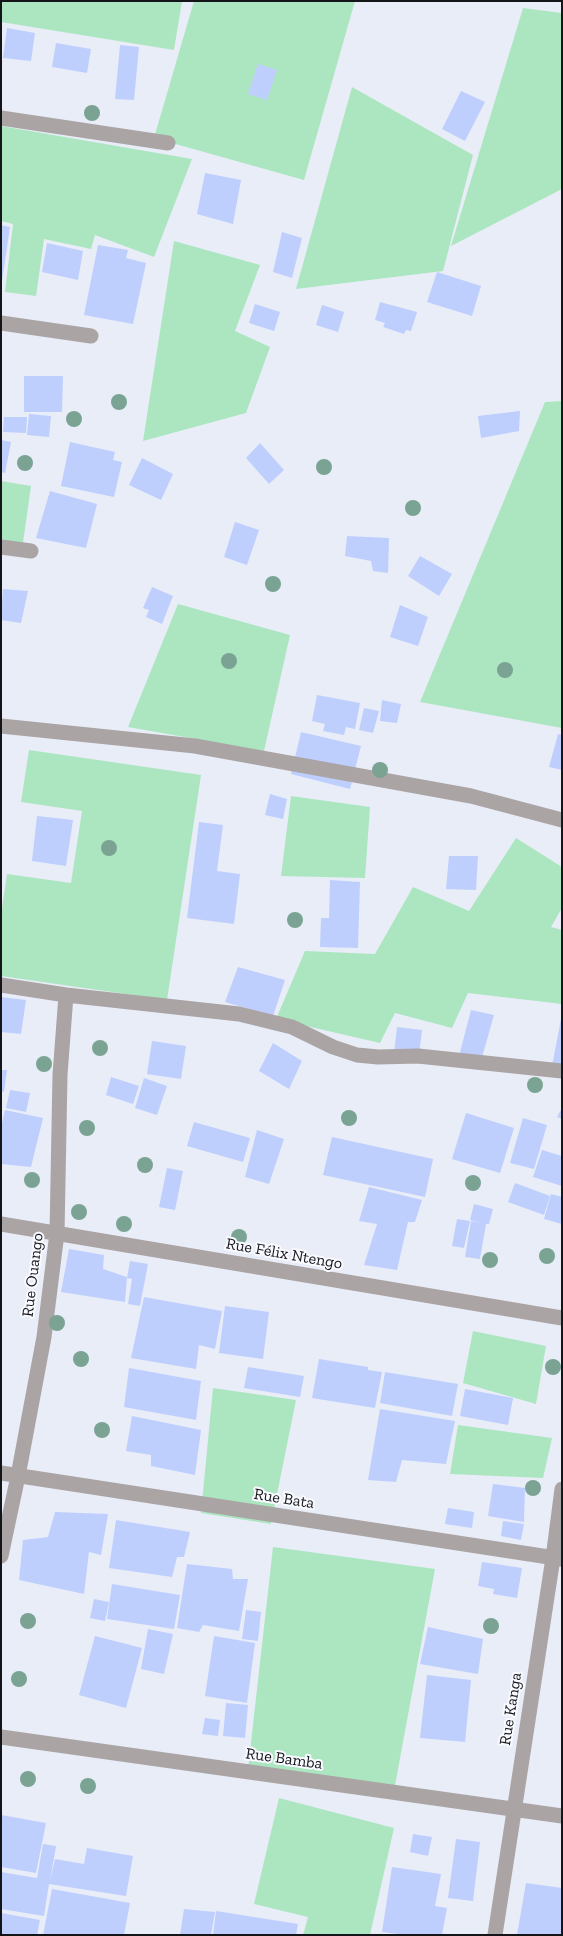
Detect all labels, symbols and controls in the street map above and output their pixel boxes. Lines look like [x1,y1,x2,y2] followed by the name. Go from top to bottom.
[18,1232,48,1318] street label: Rue Ouango
[224,1234,344,1274] street label: Rue Félix Ntengo
[252,1485,316,1513] street label: Rue Bata
[496,1671,526,1747] street label: Rue Kanga
[244,1744,324,1774] street label: Rue Bamba

